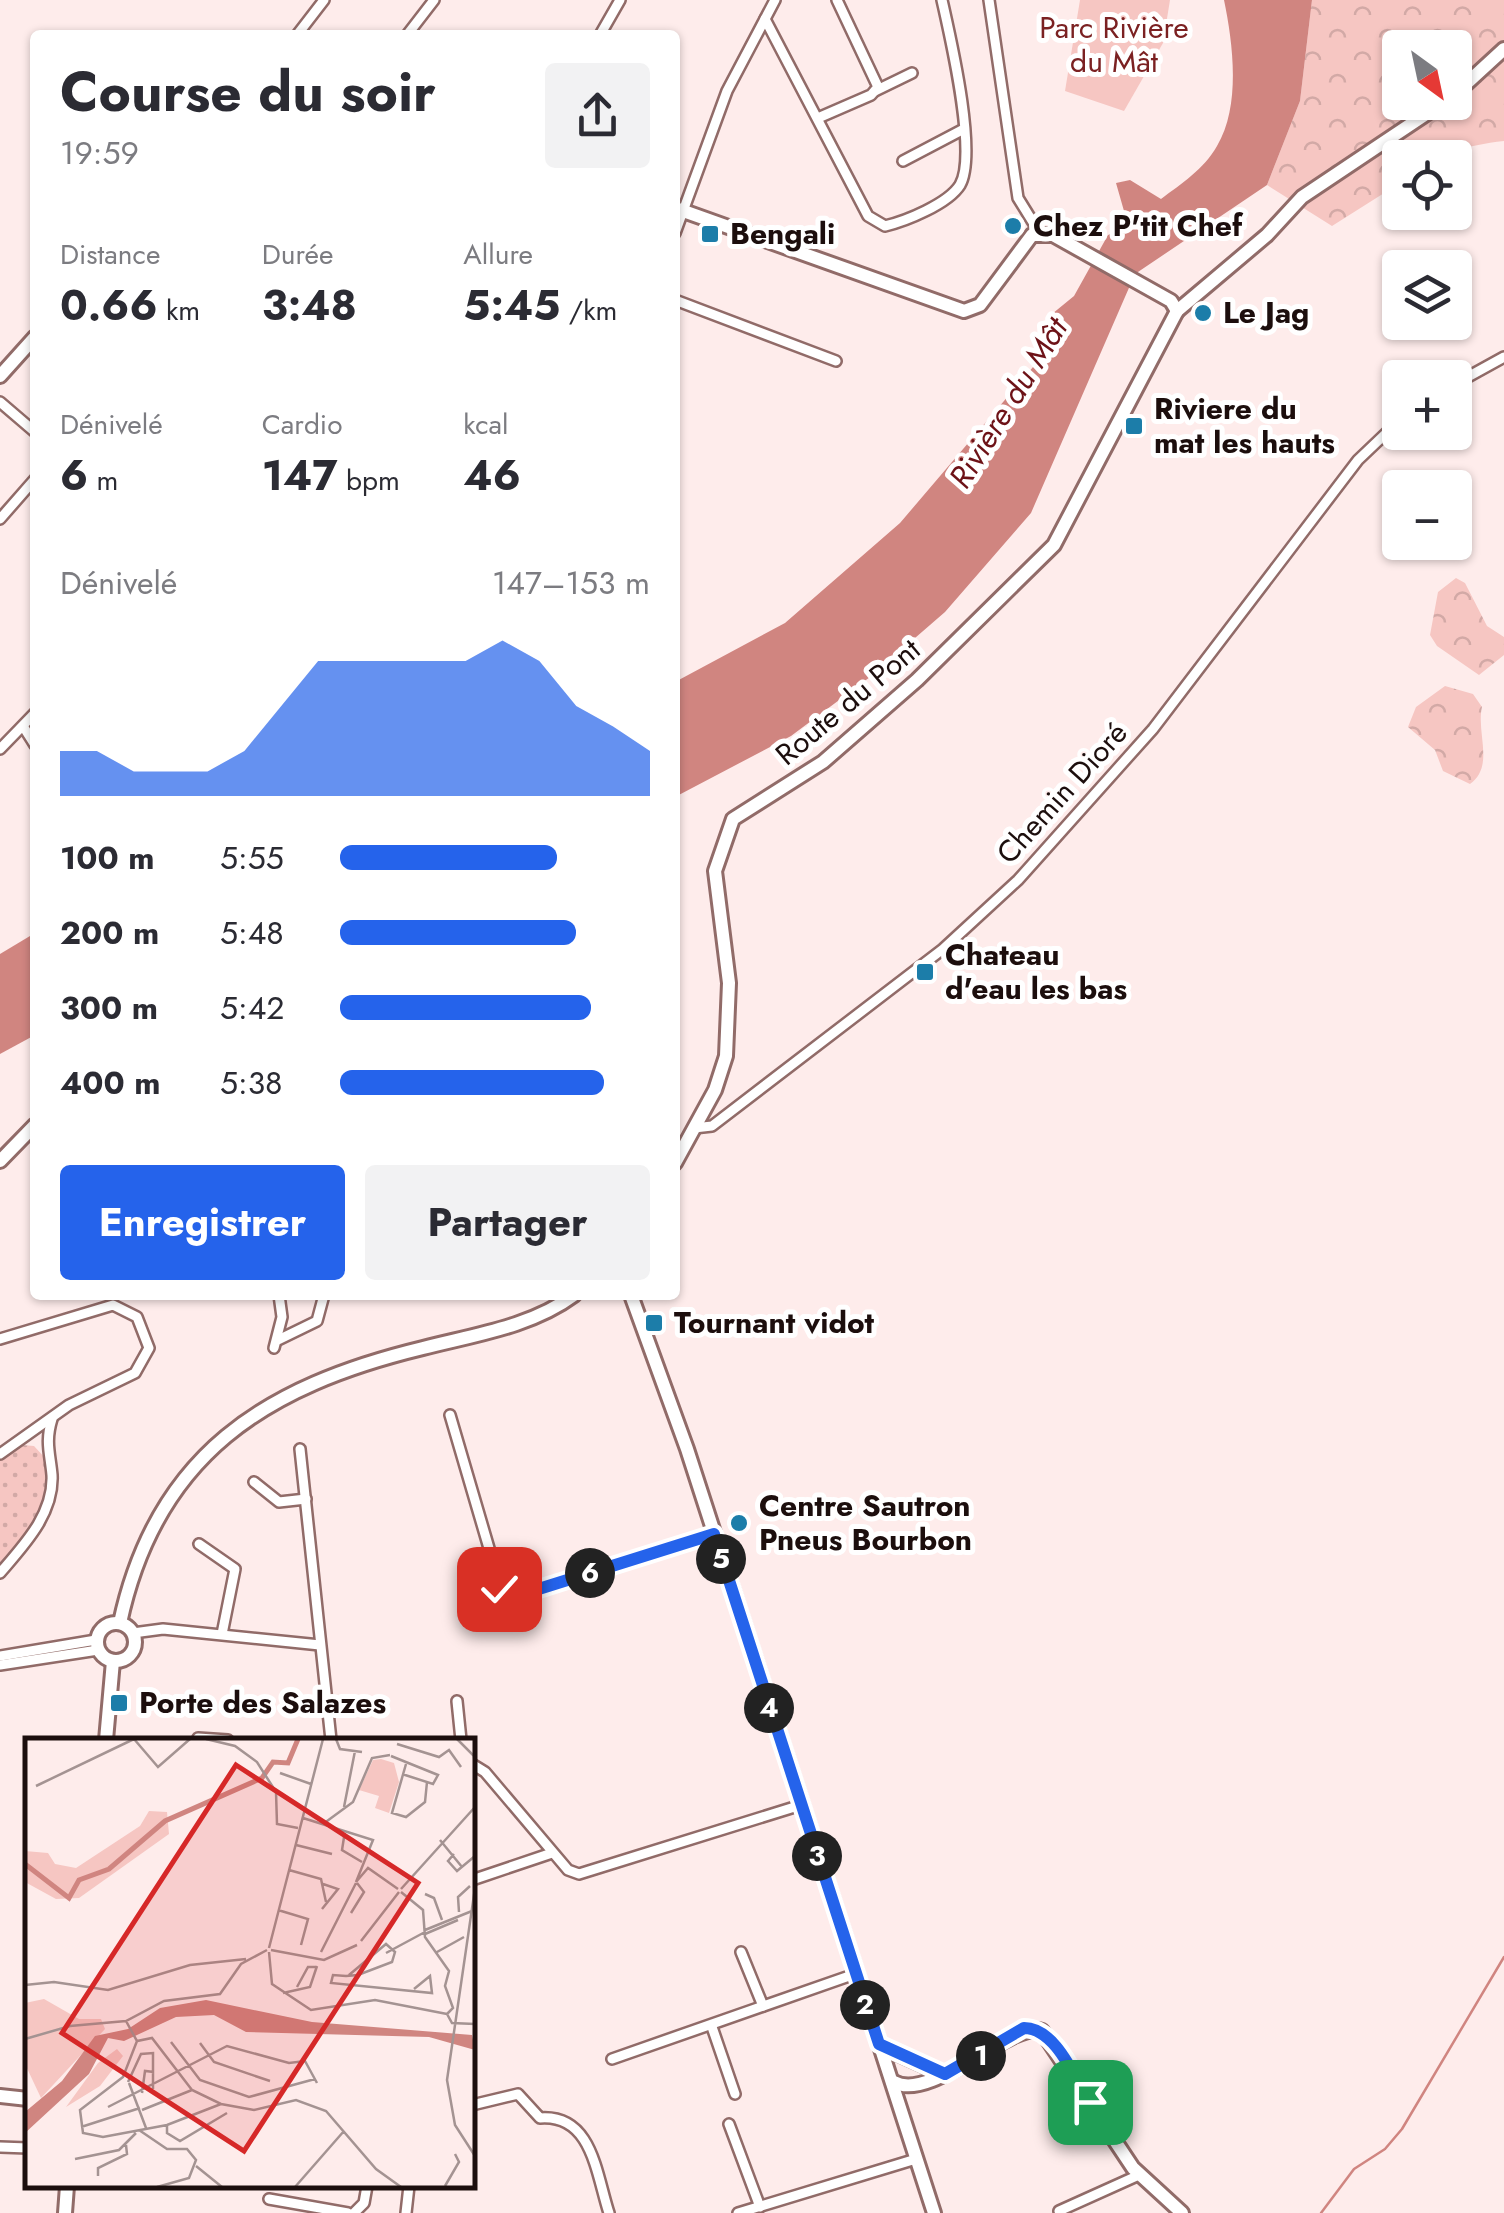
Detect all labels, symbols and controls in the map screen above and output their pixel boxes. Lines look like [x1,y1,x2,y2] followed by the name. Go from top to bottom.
[1039,6,1189,83] park label: Parc Rivière du Mât
[1382,30,1472,120] north arrow
[1382,30,1472,560] map controls
[60,52,436,132] text: Course du soir
[545,63,650,168] button: share
[60,130,139,176] text: 19:59
[1382,140,1472,230] button: locate
[1033,204,1244,247] place label: Chez P'tit Chef
[730,212,835,255] place label: Bengali
[1002,215,1024,237] marker: Chez P'tit Chef
[699,223,721,245] marker: Bengali
[60,234,160,275] text: Distance
[262,234,333,275] text: Durée
[463,234,533,275] text: Allure
[1382,250,1472,340] button: layers
[60,275,158,336] text: 0.66
[262,275,357,336] text: 3:48
[463,275,560,336] text: 5:45
[158,290,200,331] text: km
[560,290,617,331] text: /km
[1223,291,1309,334] place label: Le Jag
[1192,302,1214,324] marker: Le Jag
[937,307,1080,497] water label: Rivière du Mât
[1382,360,1472,450] button: +
[1154,387,1335,464] place label: Riviere du mat les hauts
[60,404,163,445] text: Dénivelé
[262,404,342,445] text: Cardio
[463,404,509,445] text: kcal
[1123,415,1145,437] marker: Riviere du mat les hauts
[60,445,88,506] text: 6
[262,445,338,506] text: 147
[463,445,521,506] text: 46
[88,460,118,501] text: m
[338,460,400,501] text: bpm
[1382,470,1472,560] button: −
[60,560,177,606] text: Dénivelé
[492,560,650,606] text: 147–153 m
[766,628,930,775] street label: Route du Pont
[986,712,1137,873] street label: Chemin Dioré
[60,835,155,881] text: 100 m
[220,835,284,881] text: 5:55
[60,910,159,956] text: 200 m
[220,910,284,956] text: 5:48
[945,933,1127,1010] place label: Chateau d'eau les bas
[914,961,936,983] marker: Chateau d'eau les bas
[60,985,158,1031] text: 300 m
[220,985,285,1031] text: 5:42
[60,1060,161,1106] text: 400 m
[220,1060,283,1106] text: 5:38
[60,1165,345,1280] button: Enregistrer
[365,1165,650,1280] button: Partager
[674,1301,875,1344] place label: Tournant vidot
[643,1312,665,1334] marker: Tournant vidot
[759,1484,972,1561] place label: Centre Sautron Pneus Bourbon
[728,1512,750,1534] marker: Centre Sautron Pneus Bourbon
[696,1534,746,1584] pin: 5
[712,1538,730,1579] text: 5
[457,1547,542,1632] pin
[565,1548,615,1598] pin: 6
[581,1552,599,1593] text: 6
[472,1562,527,1617] icon: check
[139,1681,386,1724] place label: Porte des Salazes
[744,1683,794,1733] pin: 4
[759,1687,779,1728] text: 4
[108,1692,130,1714] marker: Porte des Salazes
[25,1738,475,2188] inset map
[792,1831,842,1881] pin: 3
[808,1835,826,1876] text: 3
[840,1980,890,2030] pin: 2
[856,1984,874,2025] text: 2
[956,2031,1006,2081] pin: 1
[974,2035,988,2076] text: 1
[1048,2060,1133,2145] pin
[1063,2075,1118,2130] icon: arrive

